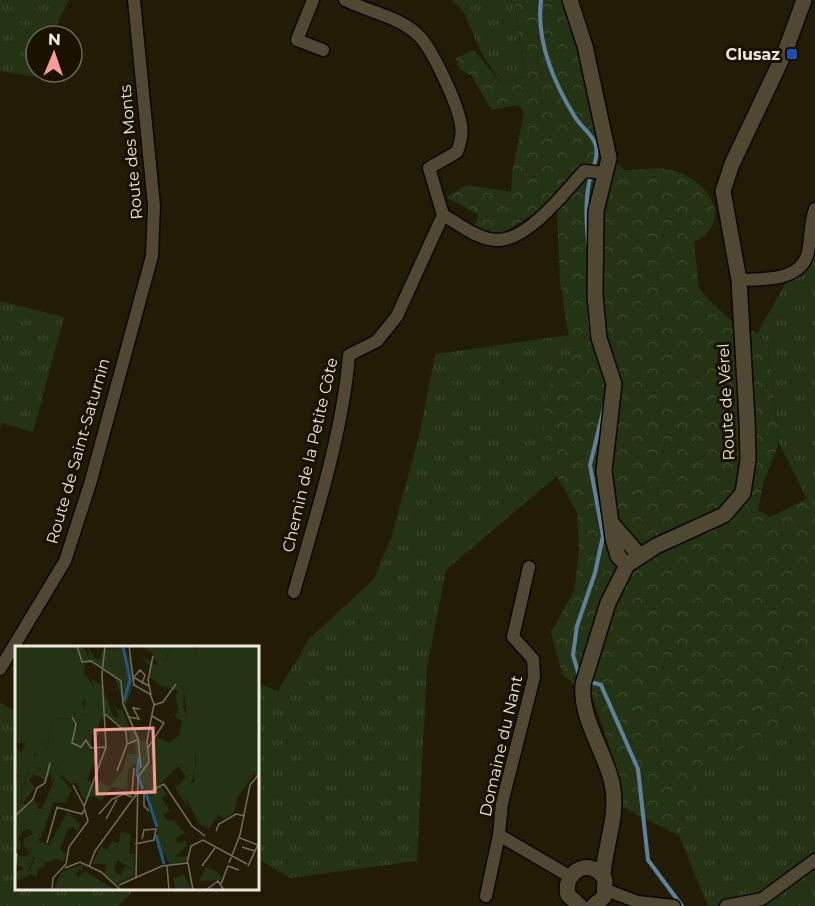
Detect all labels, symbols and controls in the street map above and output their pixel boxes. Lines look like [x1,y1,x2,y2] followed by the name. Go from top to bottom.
[24,24,84,84] north arrow
[48,30,61,49] text: N
[726,45,780,64] place label: Clusaz
[785,47,799,61] marker: Clusaz
[116,84,146,220] street label: Route des Monts
[713,343,739,461] street label: Route de Vérel
[42,356,114,546] street label: Route de Saint-Saturnin
[278,356,342,554] street label: Chemin de la Petite Côte
[15,646,260,891] inset map
[476,673,527,818] street label: Domaine du Nant

